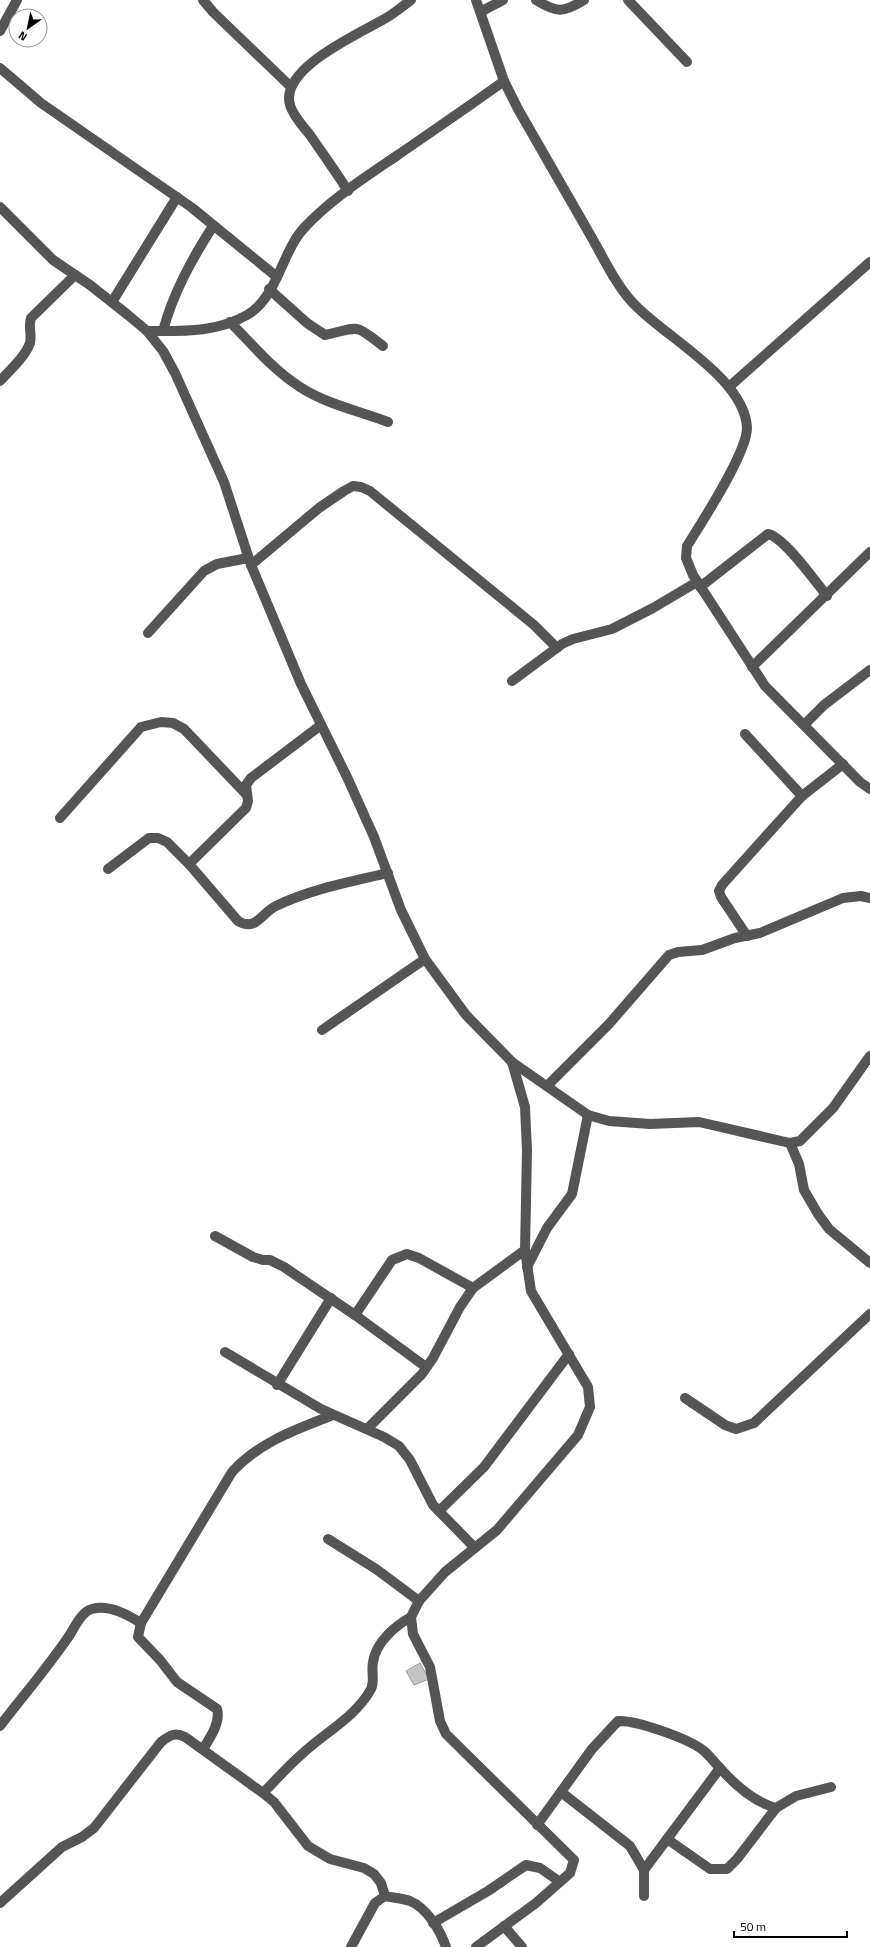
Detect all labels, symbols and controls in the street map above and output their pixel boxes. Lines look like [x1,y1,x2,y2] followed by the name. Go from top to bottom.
[8,8,48,48] north arrow
[15,28,30,45] text: N
[734,1913,847,1939] scale bar
[740,1917,766,1936] text: 50 m

